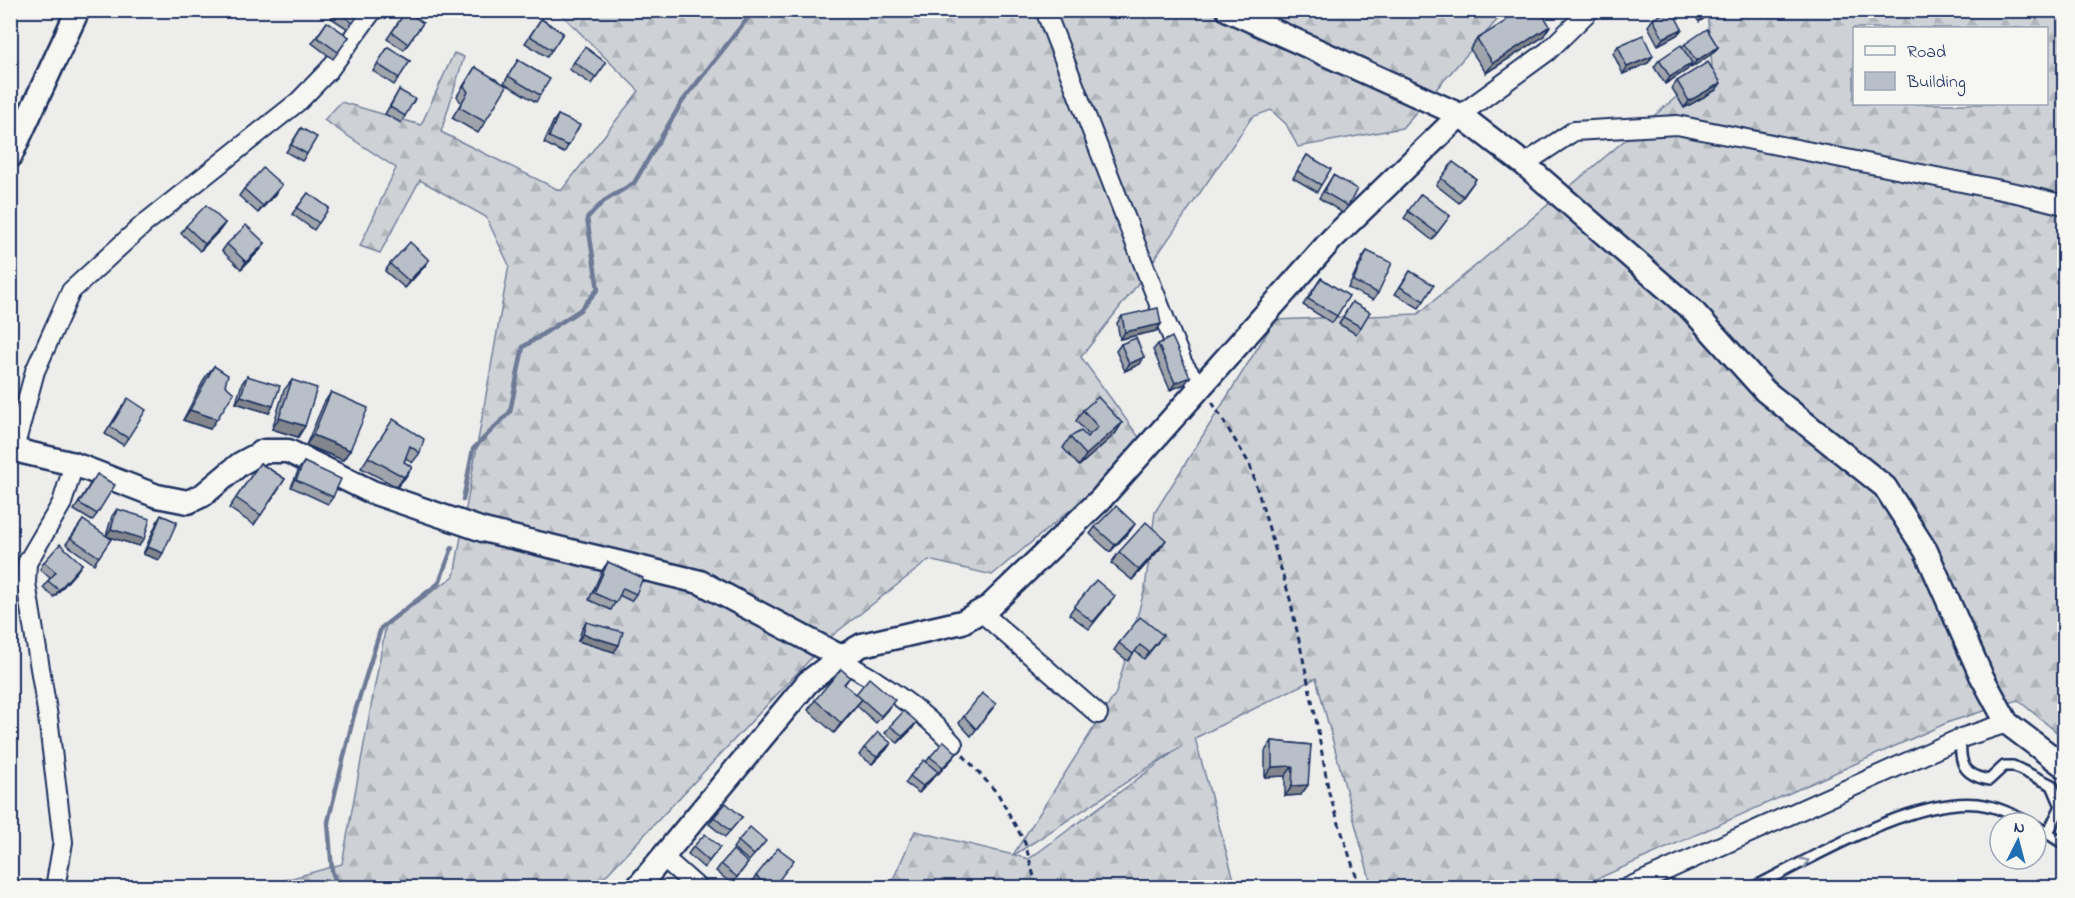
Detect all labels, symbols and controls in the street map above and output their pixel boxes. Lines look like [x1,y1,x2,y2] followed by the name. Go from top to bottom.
[1853,27,2048,105] legend
[1907,40,1946,66] text: Road
[1906,70,1966,97] text: Building
[1988,811,2048,871] north arrow
[2013,816,2026,841] text: N
[1798,858,1809,870] one-way arrow

